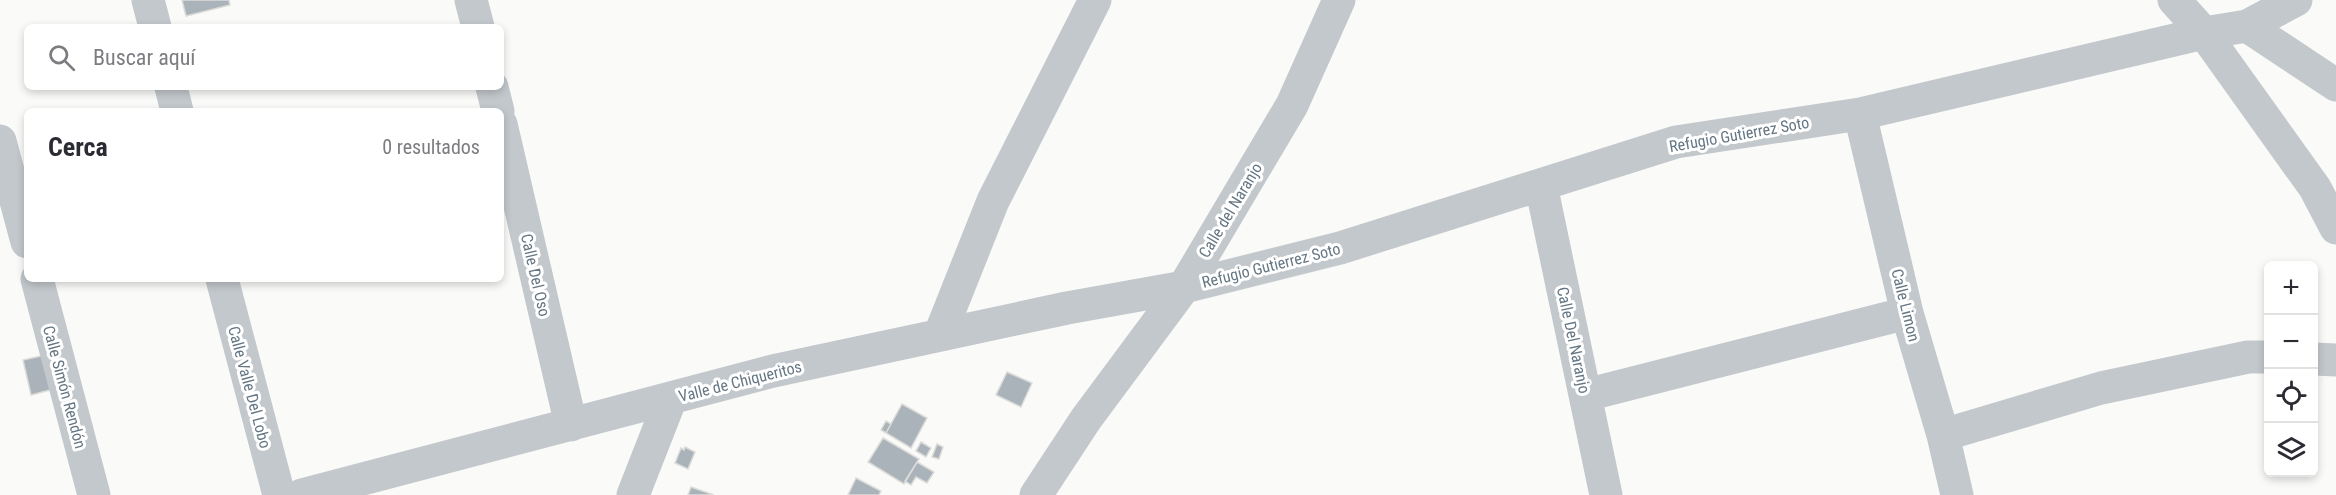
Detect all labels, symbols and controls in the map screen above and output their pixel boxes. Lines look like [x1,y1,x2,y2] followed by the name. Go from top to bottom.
[24,24,504,90] search box
[45,41,78,74] icon: search
[93,45,196,70] text: Buscar aquí
[1668,113,1811,156] street label: Refugio Gutierrez Soto
[48,132,108,162] text: Cerca
[382,135,480,159] text: 0 resultados
[1195,159,1266,261] street label: Calle del Naranjo
[517,232,554,318] street label: Calle Del Oso
[1200,239,1342,292] street label: Refugio Gutierrez Soto
[2264,261,2318,477] map controls
[2264,261,2318,315] button: +
[1887,267,1924,343] street label: Calle Limon
[1553,285,1594,395] street label: Calle Del Naranjo
[2264,315,2318,369] button: −
[39,324,90,451] street label: Calle Simón Rendón
[224,324,275,450] street label: Calle Valle Del Lobo
[677,357,804,406] street label: Valle de Chiqueritos
[2264,369,2318,423] button: locate
[2264,423,2318,477] button: layers

